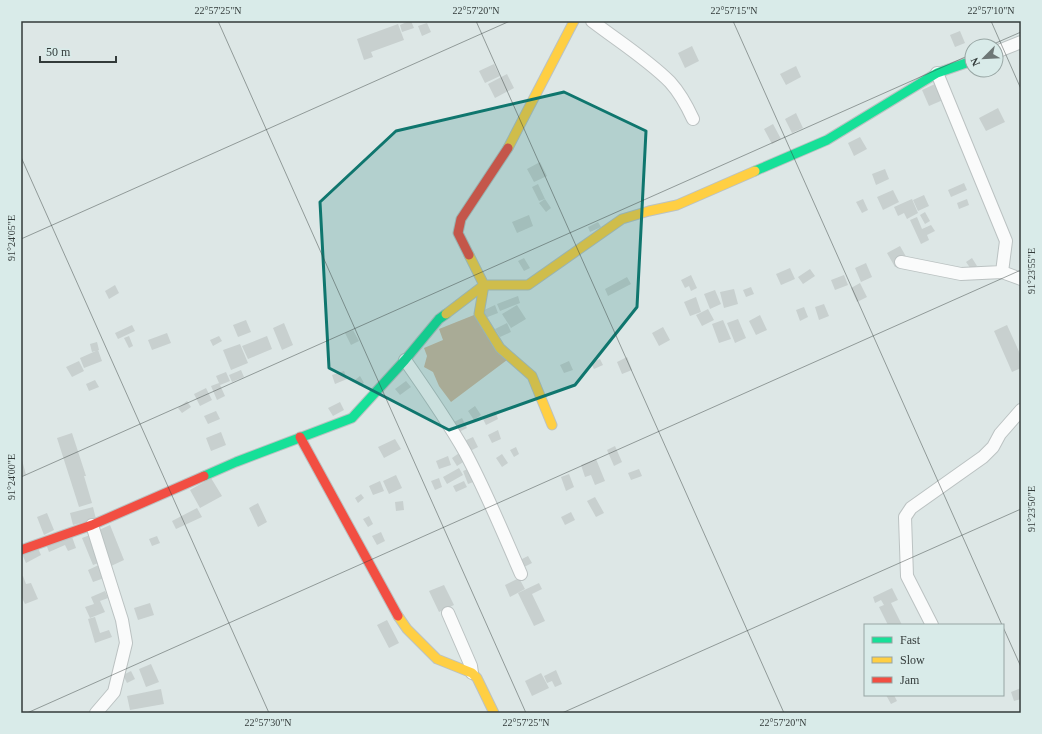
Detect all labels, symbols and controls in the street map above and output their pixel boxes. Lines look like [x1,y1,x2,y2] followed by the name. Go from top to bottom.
[194,5,242,16] text: 22°57'25"N
[452,5,500,16] text: 22°57'20"N
[710,5,758,16] text: 22°57'15"N
[967,5,1015,16] text: 22°57'10"N
[40,38,116,64] scale bar
[964,38,1004,78] north arrow
[46,45,71,59] text: 50 m
[968,56,982,68] text: N
[6,215,17,261] text: 91°24'05"E
[1026,248,1037,294] text: 91°23'55"E
[6,454,17,500] text: 91°24'00"E
[1026,486,1037,532] text: 91°23'50"E
[864,624,1004,696] legend
[900,633,921,647] text: Fast
[900,653,925,667] text: Slow
[900,673,920,687] text: Jam
[244,717,292,728] text: 22°57'30"N
[502,717,550,728] text: 22°57'25"N
[759,717,807,728] text: 22°57'20"N

